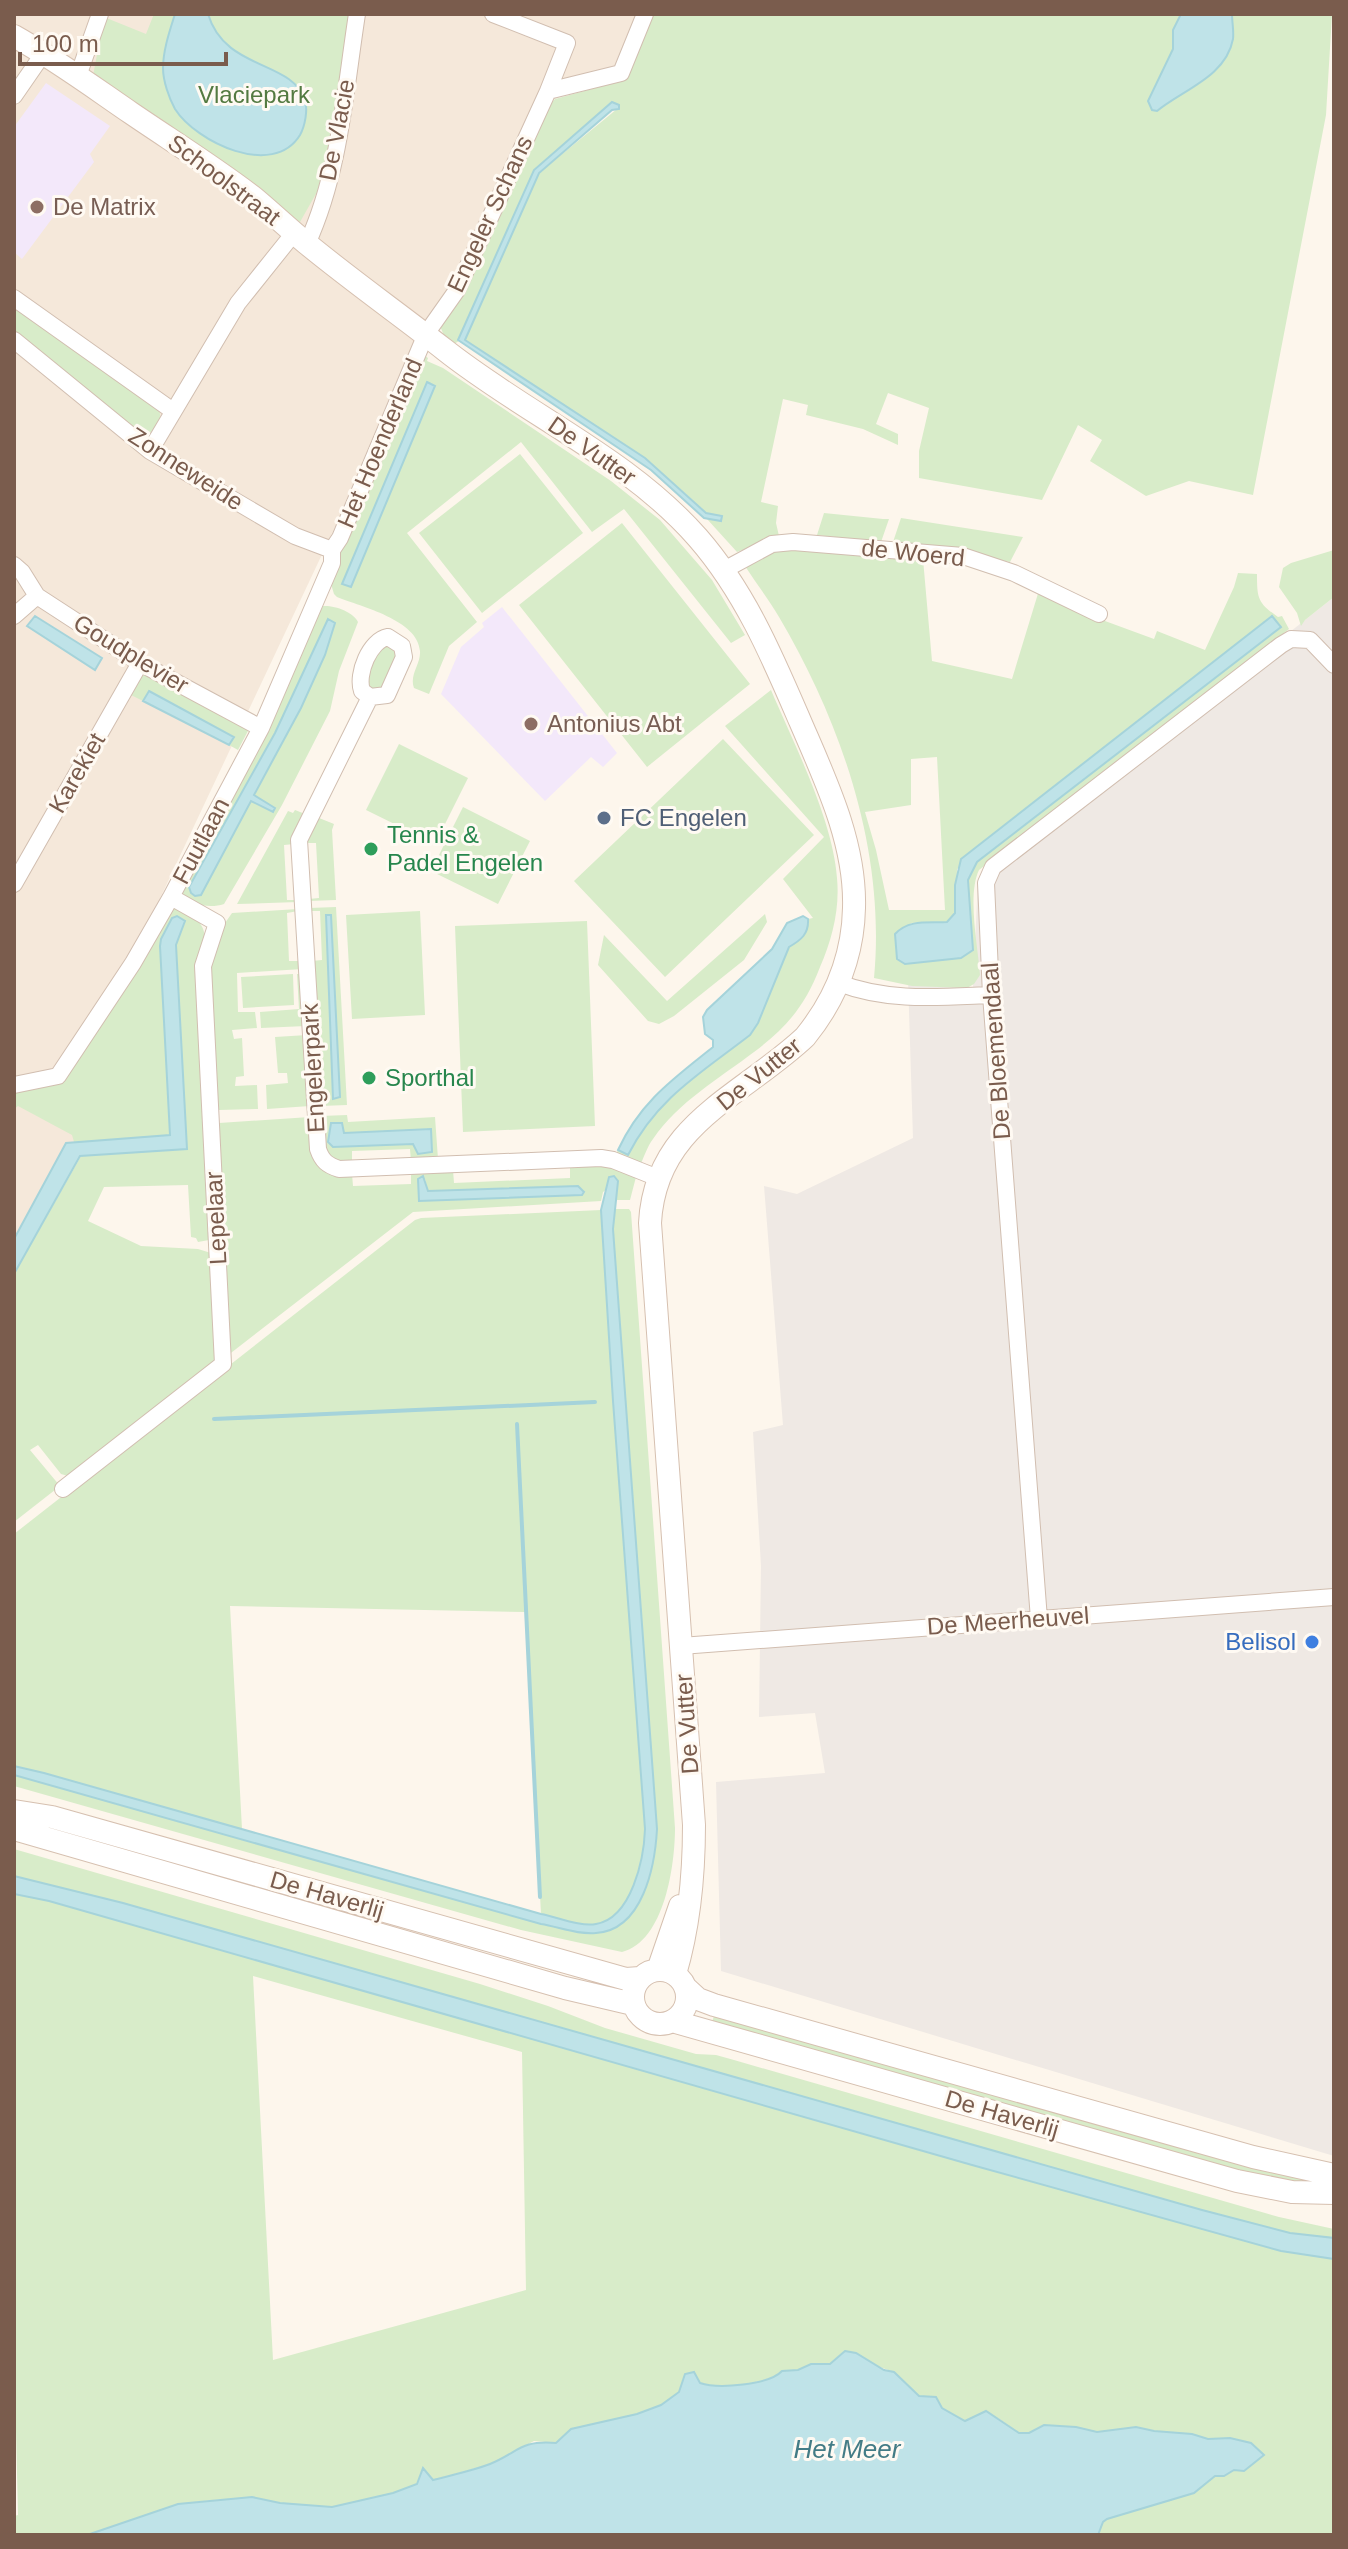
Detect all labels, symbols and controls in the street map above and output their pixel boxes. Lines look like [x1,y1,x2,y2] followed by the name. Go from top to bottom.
[20,16,226,66] scale bar
[32,30,99,57] text: 100 m
[313,77,360,183] street label: De Vlacie
[198,81,311,108] park label: Vlaciepark
[163,129,286,231] street label: Schoolstraat
[442,131,538,296] street label: Engeler Schans
[53,193,156,220] place label: De Matrix
[28,198,46,216] marker: De Matrix
[332,354,427,532] street label: Het Hoenderland
[543,411,641,490] street label: De Vutter
[124,422,248,516] street label: Zonneweide
[860,534,966,571] street label: de Woerd
[69,609,194,698] street label: Goudplevier
[547,710,682,737] place label: Antonius Abt
[522,715,540,733] marker: Antonius Abt
[43,728,110,818] street label: Karekiet
[167,793,234,888] street label: Fuutlaan
[620,804,747,831] place label: FC Engelen
[595,809,613,827] marker: FC Engelen
[387,821,543,876] place label: Tennis & Padel Engelen
[362,840,380,858] marker: Tennis & Padel Engelen
[976,962,1015,1140] street label: De Bloemendaal
[296,1002,329,1133] street label: Engelerpark
[711,1031,806,1116] street label: De Vutter
[385,1064,474,1091] place label: Sporthal
[360,1069,378,1087] marker: Sporthal
[200,1171,231,1265] street label: Lepelaar
[926,1601,1090,1640] street label: De Meerheuvel
[1225,1628,1296,1655] place label: Belisol
[1303,1633,1321,1651] marker: Belisol
[670,1673,703,1775] street label: De Vutter
[267,1865,387,1924] street label: De Haverlij
[942,2084,1062,2143] street label: De Haverlij
[794,2434,902,2464] water label: Het Meer

